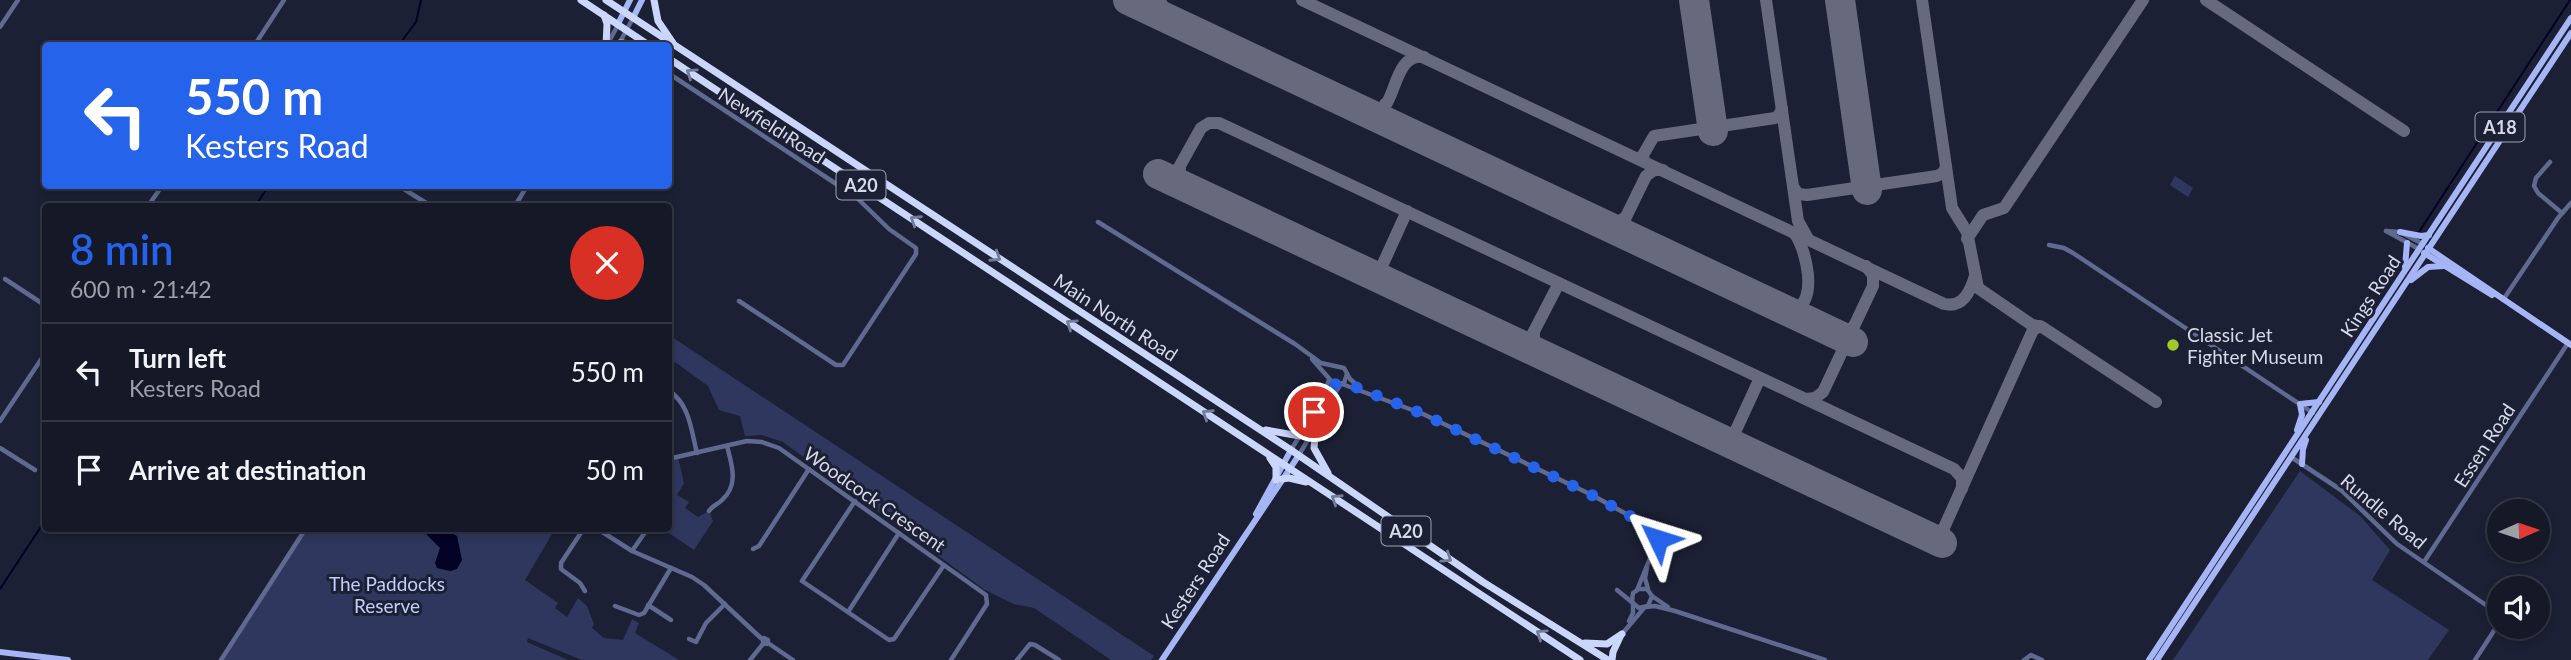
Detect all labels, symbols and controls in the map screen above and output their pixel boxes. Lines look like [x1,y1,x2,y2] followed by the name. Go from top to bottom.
[185,67,323,125] text: 550 m
[686,69,699,81] one-way arrow
[70,70,161,161] icon: left
[715,82,829,168] street label: Newfield Road
[2476,112,2524,142] road number: A18
[185,126,369,165] text: Kesters Road
[836,170,886,200] road number: A20
[909,216,922,229] one-way arrow
[70,224,174,274] text: 8 min
[570,226,644,300] button: close
[988,249,1001,262] one-way arrow
[2335,251,2405,341] street label: Kings Road
[1050,268,1182,366] street label: Main North Road
[70,275,212,303] text: 600 m · 21:42
[1065,319,1078,332] one-way arrow
[2187,323,2323,368] place label: Classic Jet Fighter Museum
[2165,337,2181,353] marker: Classic Jet Fighter Museum
[129,342,226,374] text: Turn left
[70,353,108,391] icon: left
[571,356,644,388] text: 550 m
[129,374,261,402] text: Kesters Road
[1284,382,1344,442] pin
[1295,393,1333,431] icon: arrive
[2449,399,2519,491] street label: Essen Road
[1202,409,1215,422] one-way arrow
[800,441,950,557] street label: Woodcock Crescent
[70,451,108,489] icon: arrive
[129,454,366,486] text: Arrive at destination
[586,454,644,486] text: 50 m
[2336,468,2432,554] street label: Rundle Road
[1331,494,1344,507] one-way arrow
[2487,499,2550,562] north arrow
[2487,499,2550,639] map controls
[1621,502,1695,576] position arrow
[1382,516,1430,546] road number: A20
[1156,529,1234,633] street label: Kesters Road
[1439,550,1452,563] one-way arrow
[329,572,445,617] park label: The Paddocks Reserve
[2487,576,2550,639] button: sound
[1536,630,1549,642] one-way arrow

